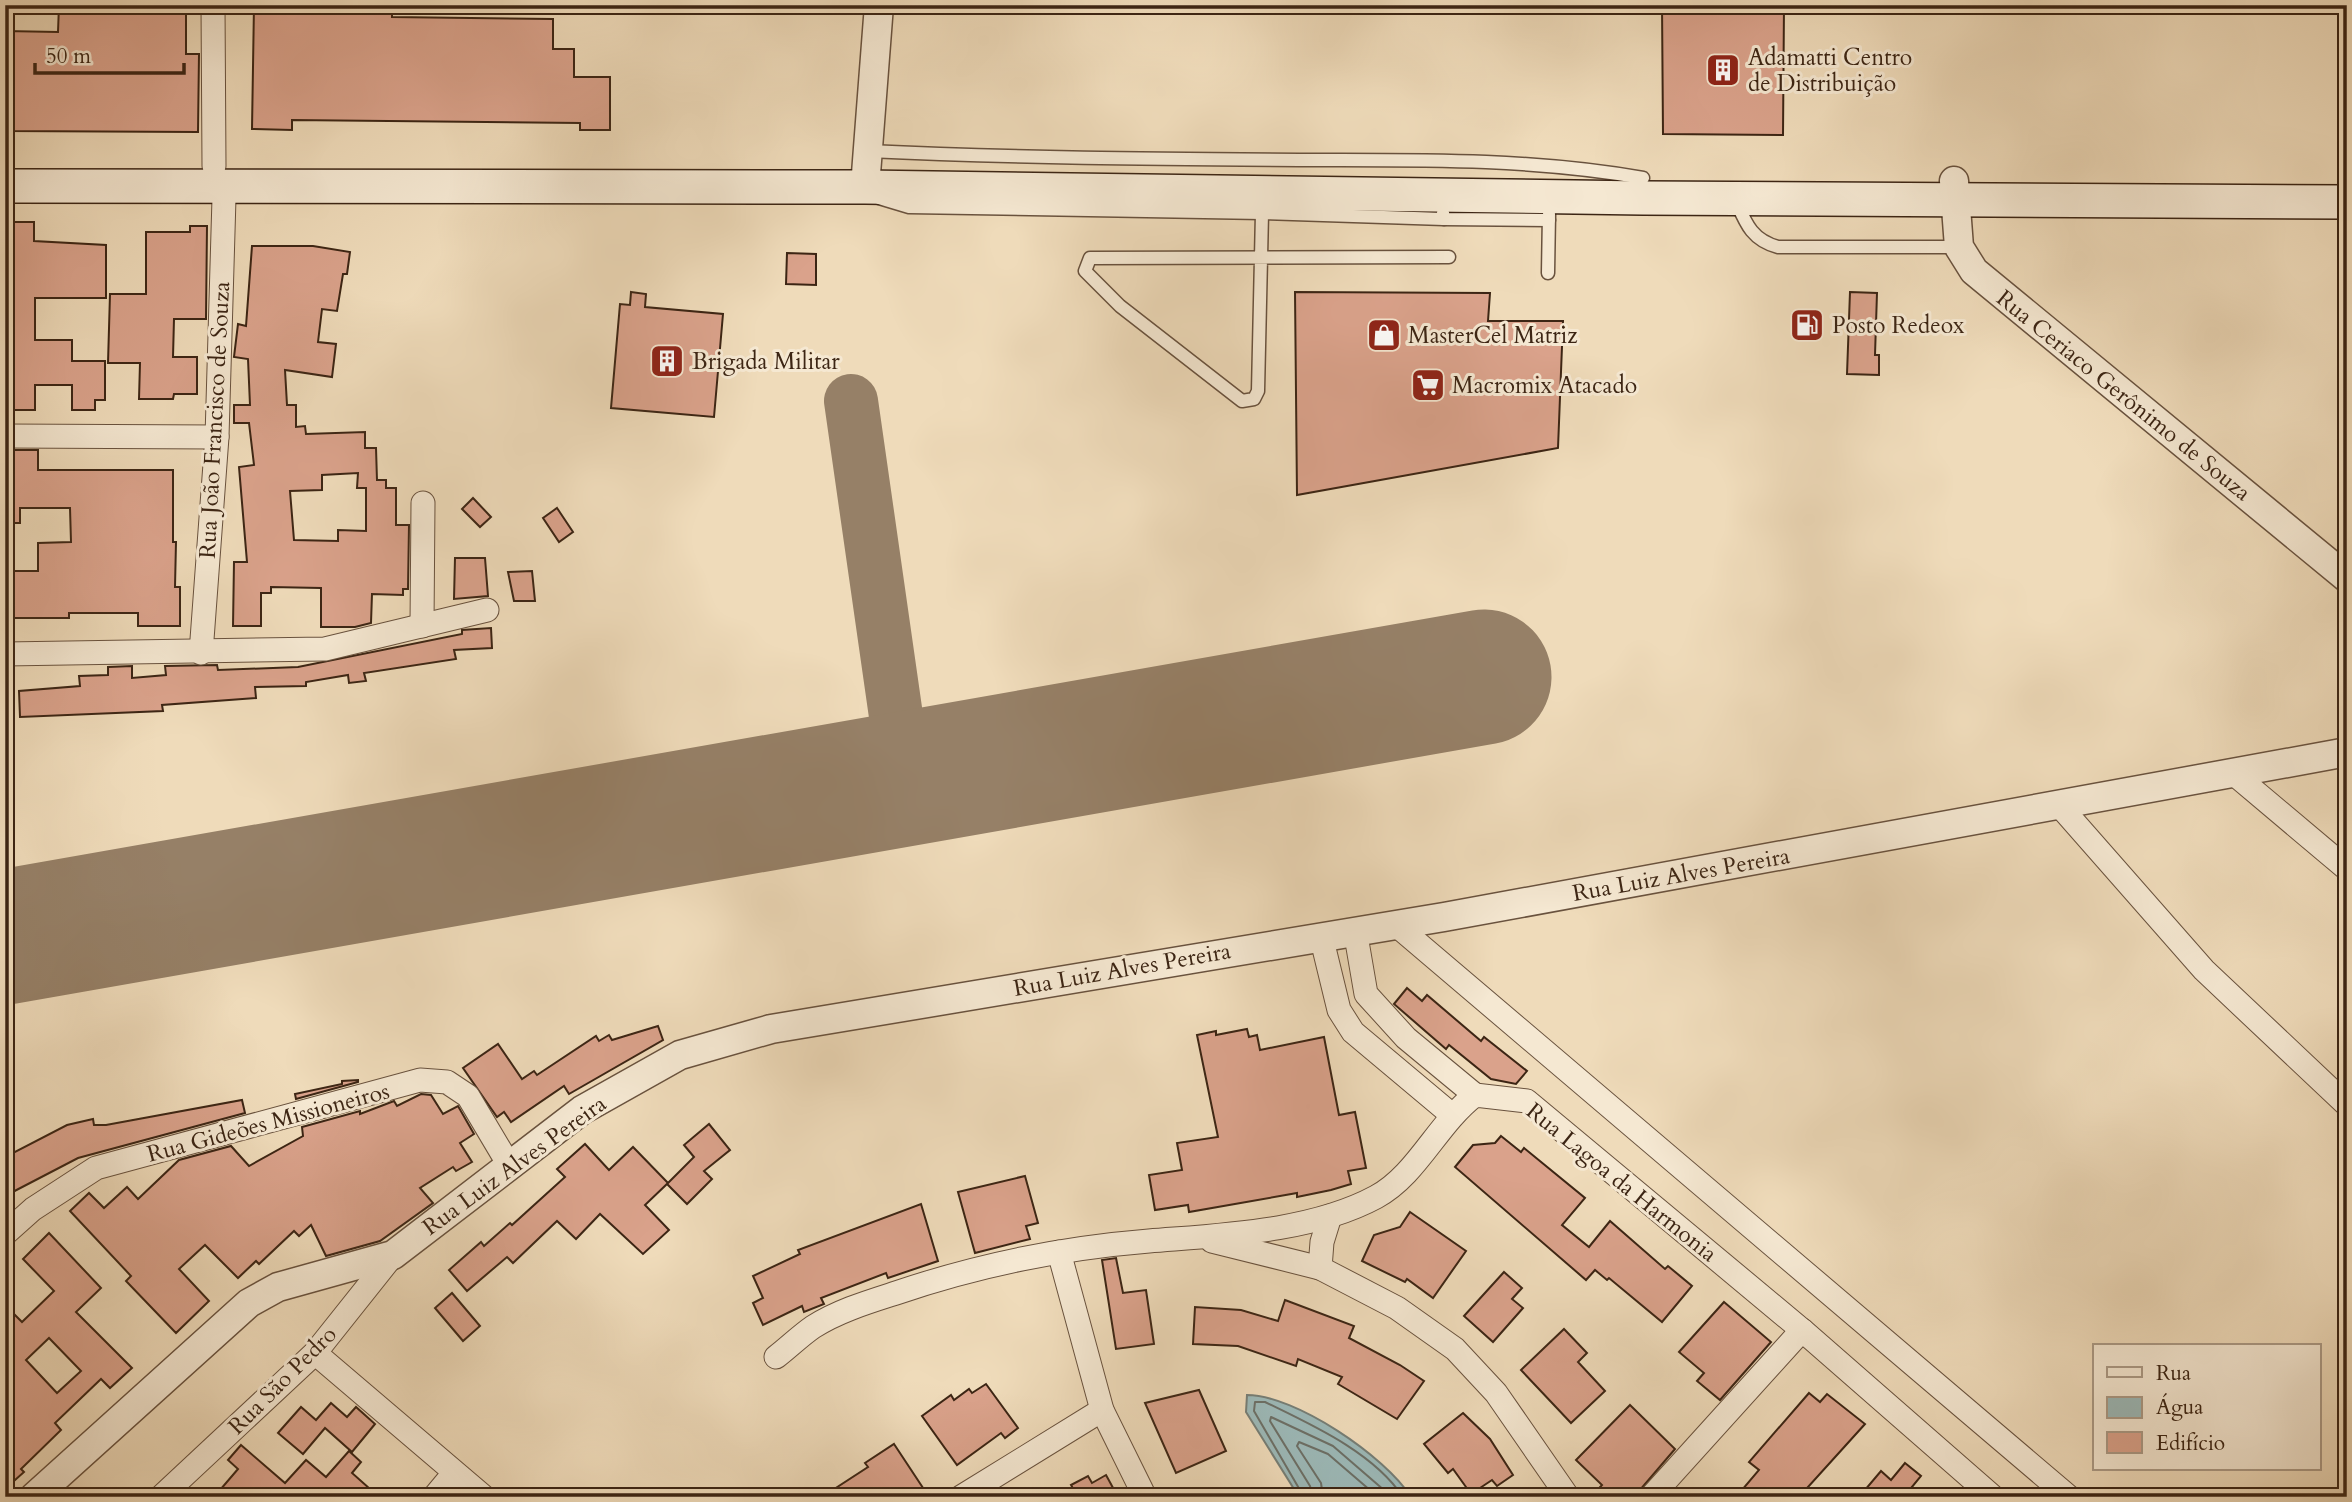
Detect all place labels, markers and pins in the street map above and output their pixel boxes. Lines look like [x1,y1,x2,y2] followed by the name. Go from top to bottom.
[1748,42,1912,99] place label: Adamatti Centro de Distribuição
[1704,51,1742,89] building icon: Adamatti Centro de Distribuição
[1788,306,1826,344] fuel station icon: Posto Redeox
[1832,310,1965,341] place label: Posto Redeox
[1365,316,1403,354] shop icon: MasterCel Matriz
[1408,320,1577,351] place label: MasterCel Matriz
[648,342,686,380] building icon: Brigada Militar
[692,346,840,377] place label: Brigada Militar
[1409,366,1447,404] supermarket icon: Macromix Atacado
[1452,370,1637,401] place label: Macromix Atacado

